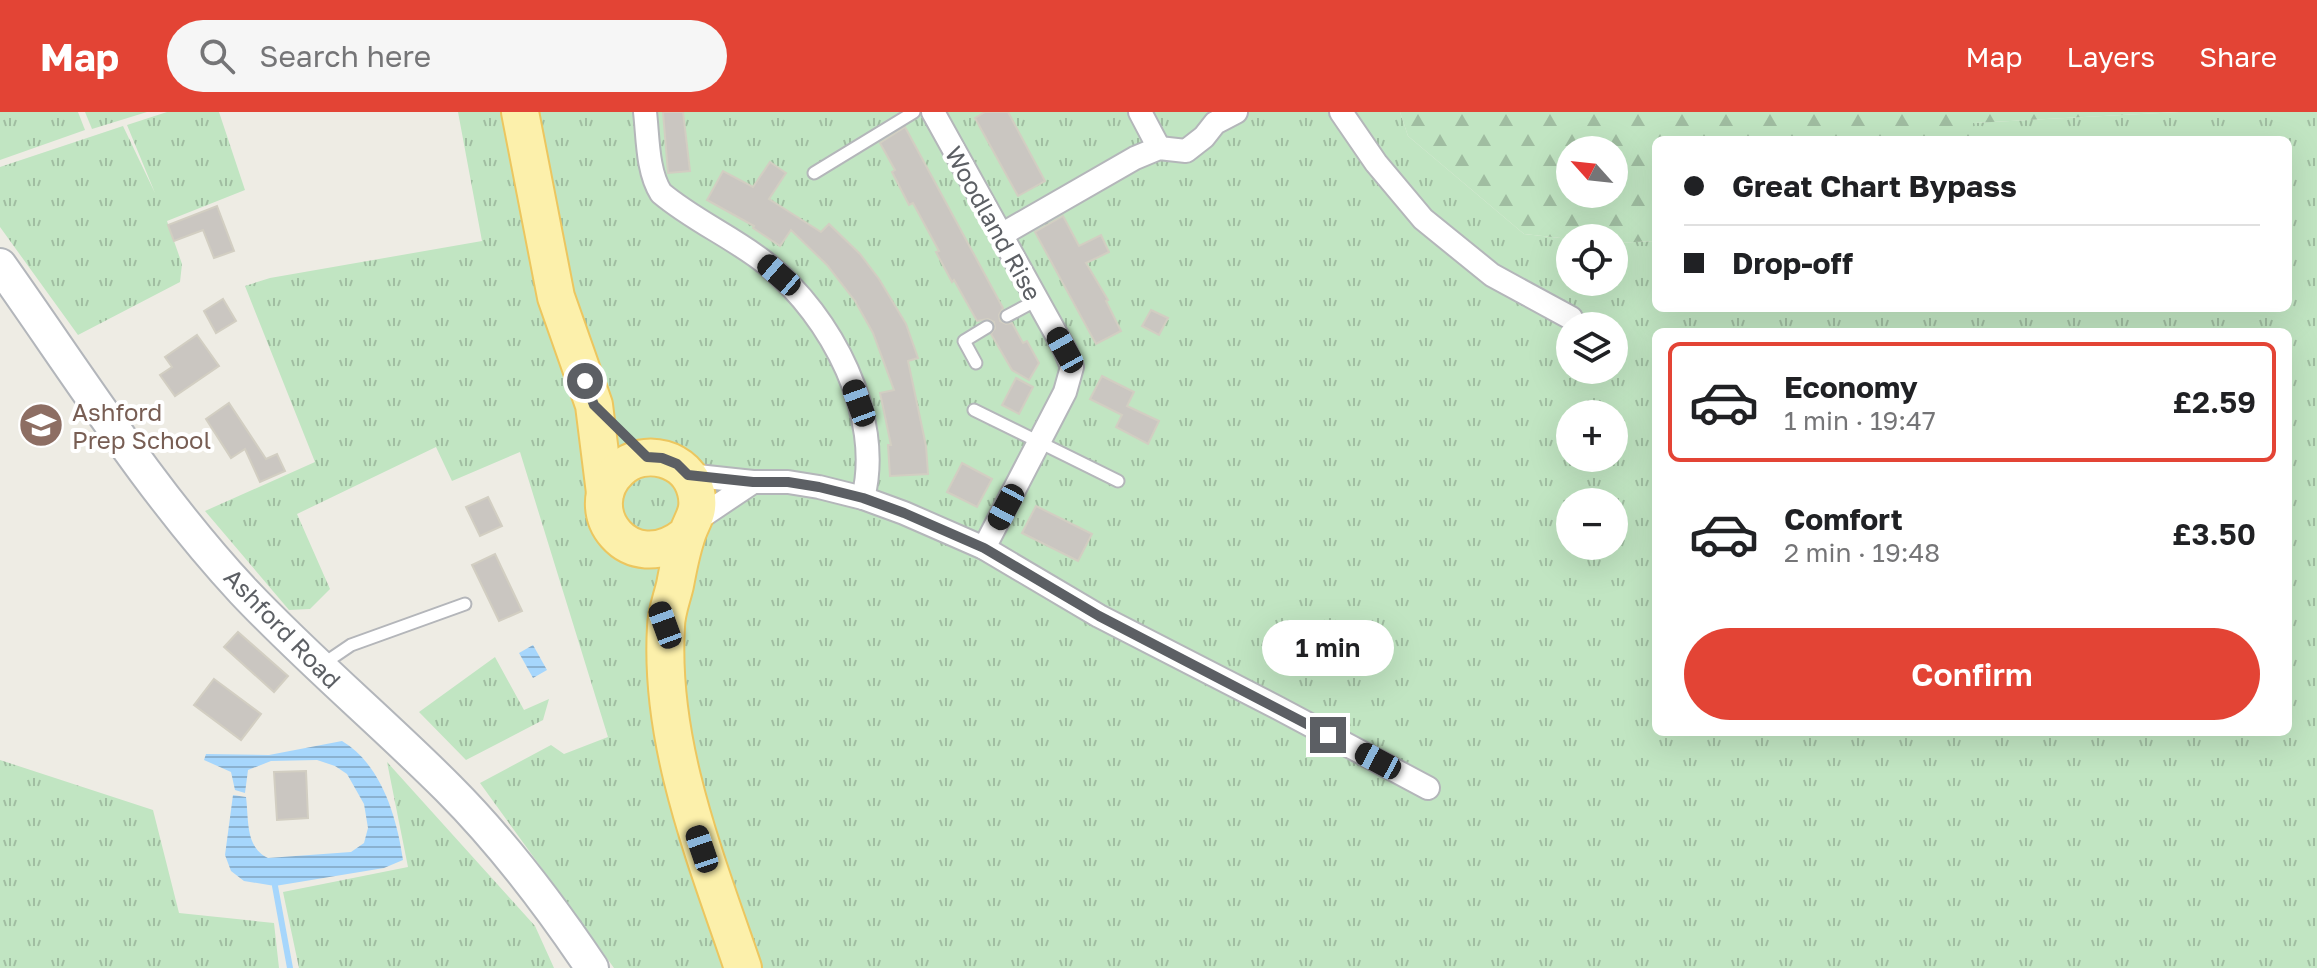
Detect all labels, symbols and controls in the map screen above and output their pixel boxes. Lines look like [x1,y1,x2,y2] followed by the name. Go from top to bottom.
[167,20,727,92] search box
[40,34,119,79] text: Map
[195,34,239,78] icon: search
[259,38,431,74] text: Search here
[1965,40,2023,73] text: Map
[2067,40,2155,73] text: Layers
[2199,40,2277,73] text: Share
[1556,136,1628,208] north arrow
[1556,136,1628,560] map controls
[940,141,1048,305] street label: Woodland Rise
[1732,168,2017,204] text: Great Chart Bypass
[1556,224,1628,296] button: locate
[1732,245,1853,281] text: Drop-off
[753,250,805,300] car
[1556,312,1628,384] button: layers
[1043,323,1087,377] car
[567,363,603,399] route start
[1688,366,1760,438] icon: car
[1784,369,1918,405] text: Economy
[840,376,878,430] car
[2173,384,2256,420] text: £2.59
[72,397,211,454] place label: Ashford Prep School
[1556,400,1628,472] button: +
[17,401,65,449] school or university icon: Ashford Prep School
[1784,405,1936,436] text: 1 min · 19:47
[984,480,1028,534] car
[1556,488,1628,560] button: −
[1688,498,1760,570] icon: car
[1784,501,1903,537] text: Comfort
[2172,516,2256,552] text: £3.50
[1784,537,1940,568] text: 2 min · 19:48
[219,562,347,694] street label: Ashford Road
[646,598,684,652] car
[1262,619,1394,675] callout: 1 min
[1684,628,2260,720] button: Confirm
[1295,632,1361,663] text: 1 min
[1310,717,1346,753] route end
[1351,739,1405,783] car
[683,822,721,876] car

